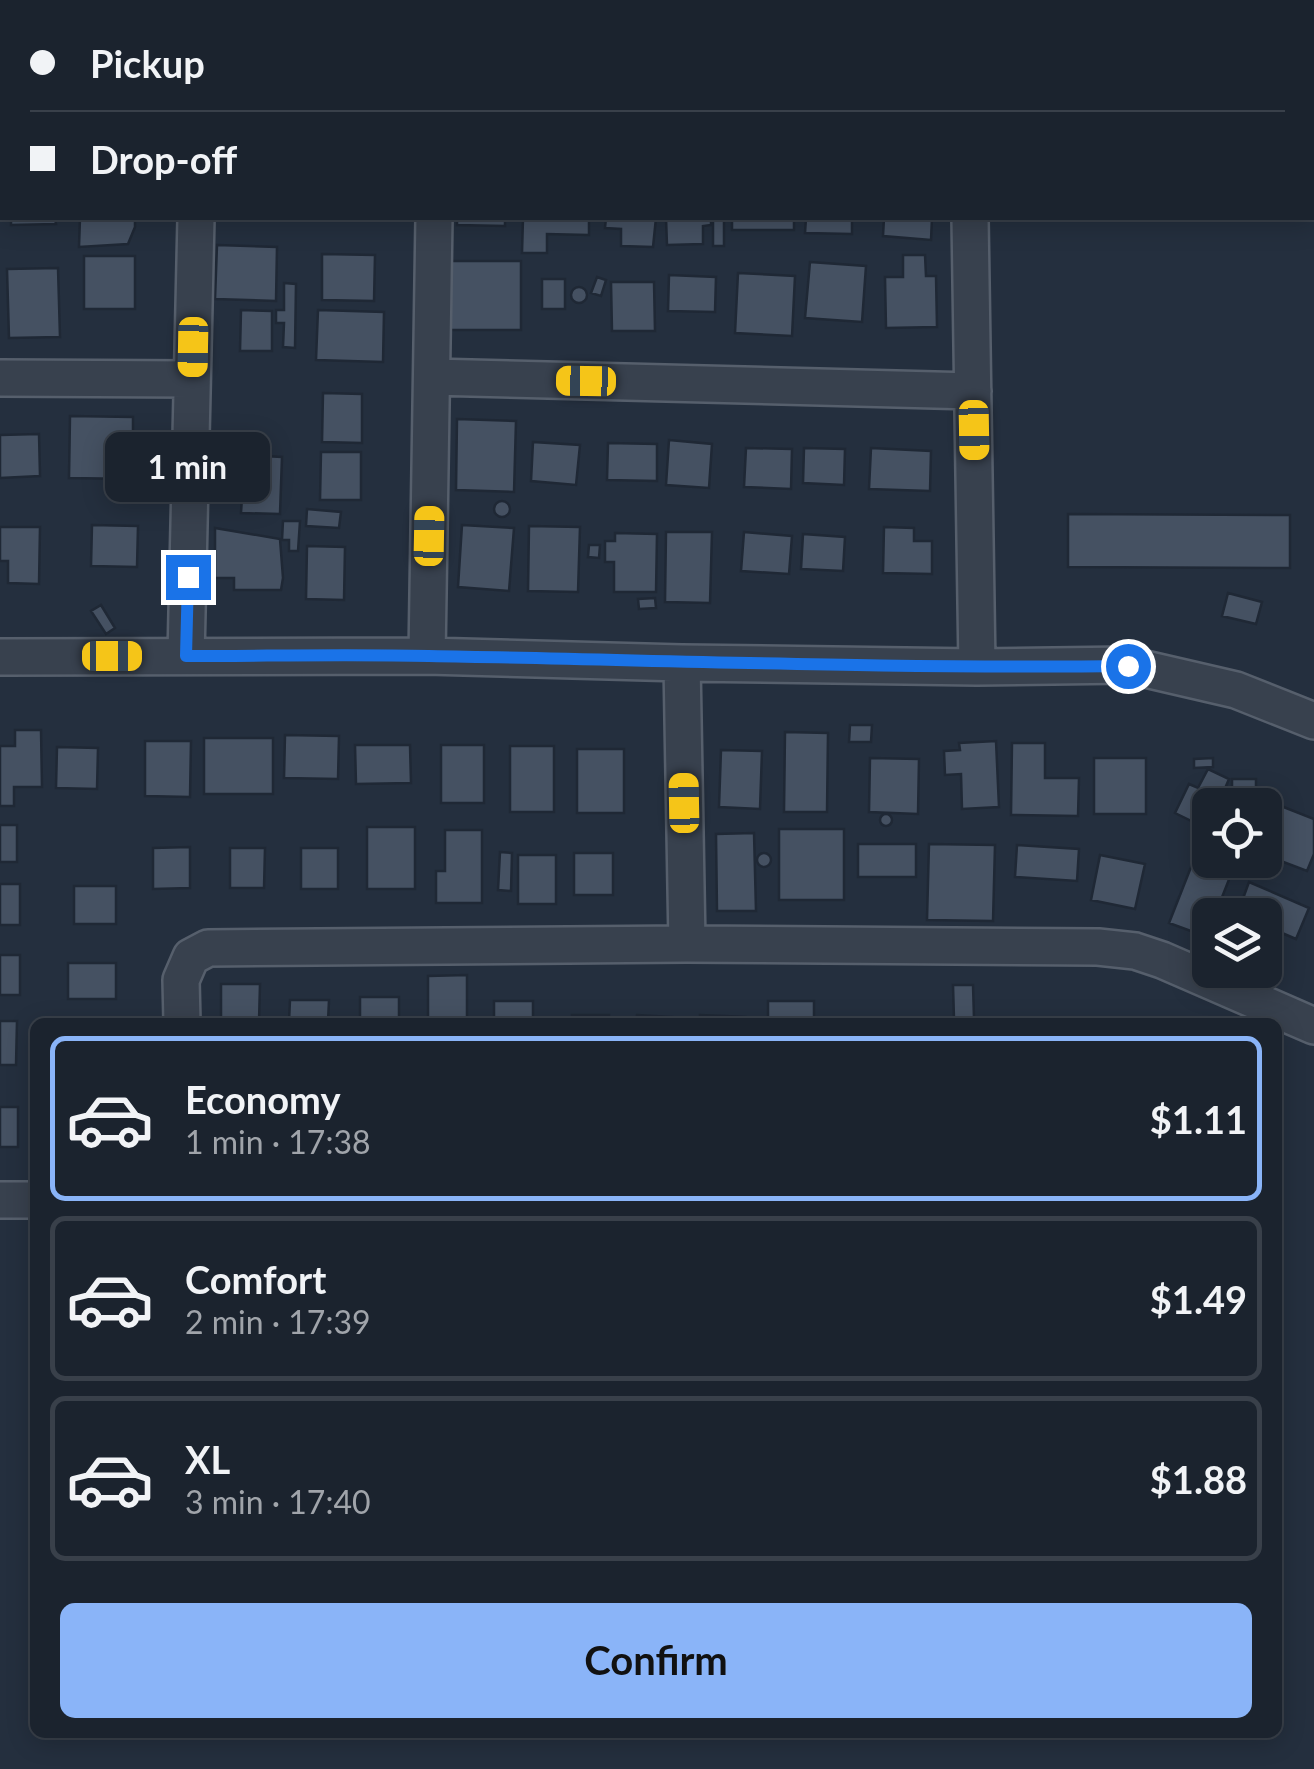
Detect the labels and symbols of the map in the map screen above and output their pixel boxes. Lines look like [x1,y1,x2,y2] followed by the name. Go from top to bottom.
[177,317,209,377] car
[556,365,616,397] car
[958,400,990,460] car
[106,432,270,502] callout: 1 min
[413,506,445,566] car
[166,555,211,600] route end
[82,641,142,671] car
[1106,644,1151,689] route start
[668,773,700,833] car

